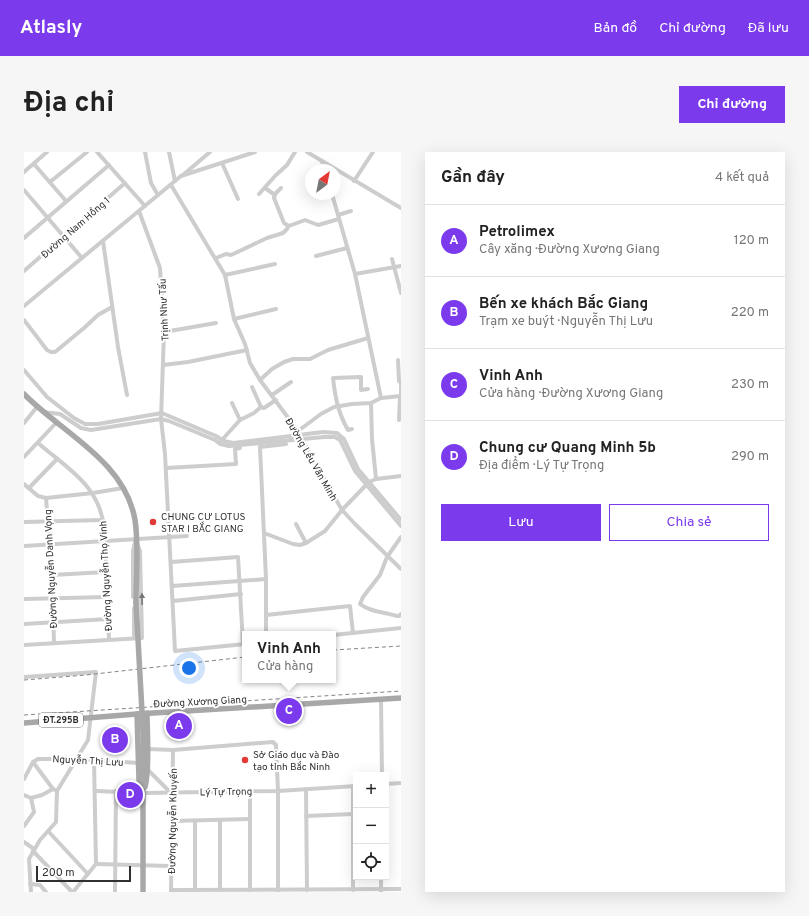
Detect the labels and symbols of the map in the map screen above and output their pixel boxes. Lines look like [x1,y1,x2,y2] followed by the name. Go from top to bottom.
[305,164,341,200] north arrow
[39,195,113,262] street label: Đường Nam Hồng 1
[156,278,173,342] street label: Trịnh Như Tấu
[282,416,340,504] street label: Đường Lều Văn Minh
[42,509,61,629] street label: Đường Nguyễn Danh Vọng
[161,511,246,536] place label: CHUNG CƯ LOTUS STAR I BẮC GIANG
[148,517,158,527] marker: CHUNG CƯ LOTUS STAR I BẮC GIANG
[97,520,116,631] street label: Đường Nguyễn Thọ Vinh
[138,593,145,605] one-way arrow
[179,658,199,678] your location
[153,694,247,711] street label: Đường Xương Giang
[276,696,302,726] pin: C
[166,711,192,741] pin: A
[39,713,83,727] road number: ĐT.295B
[102,725,128,755] pin: B
[253,749,340,774] place label: Sở Giáo dục và Đào tạo tỉnh Bắc Ninh
[52,753,124,770] street label: Nguyễn Thị Lưu
[240,755,250,765] marker: Sở Giáo dục và Đào tạo tỉnh Bắc Ninh
[166,768,181,874] street label: Đường Nguyễn Khuyến
[117,780,143,810] pin: D
[200,786,252,799] street label: Lý Tự Trọng
[36,864,131,883] scale bar

